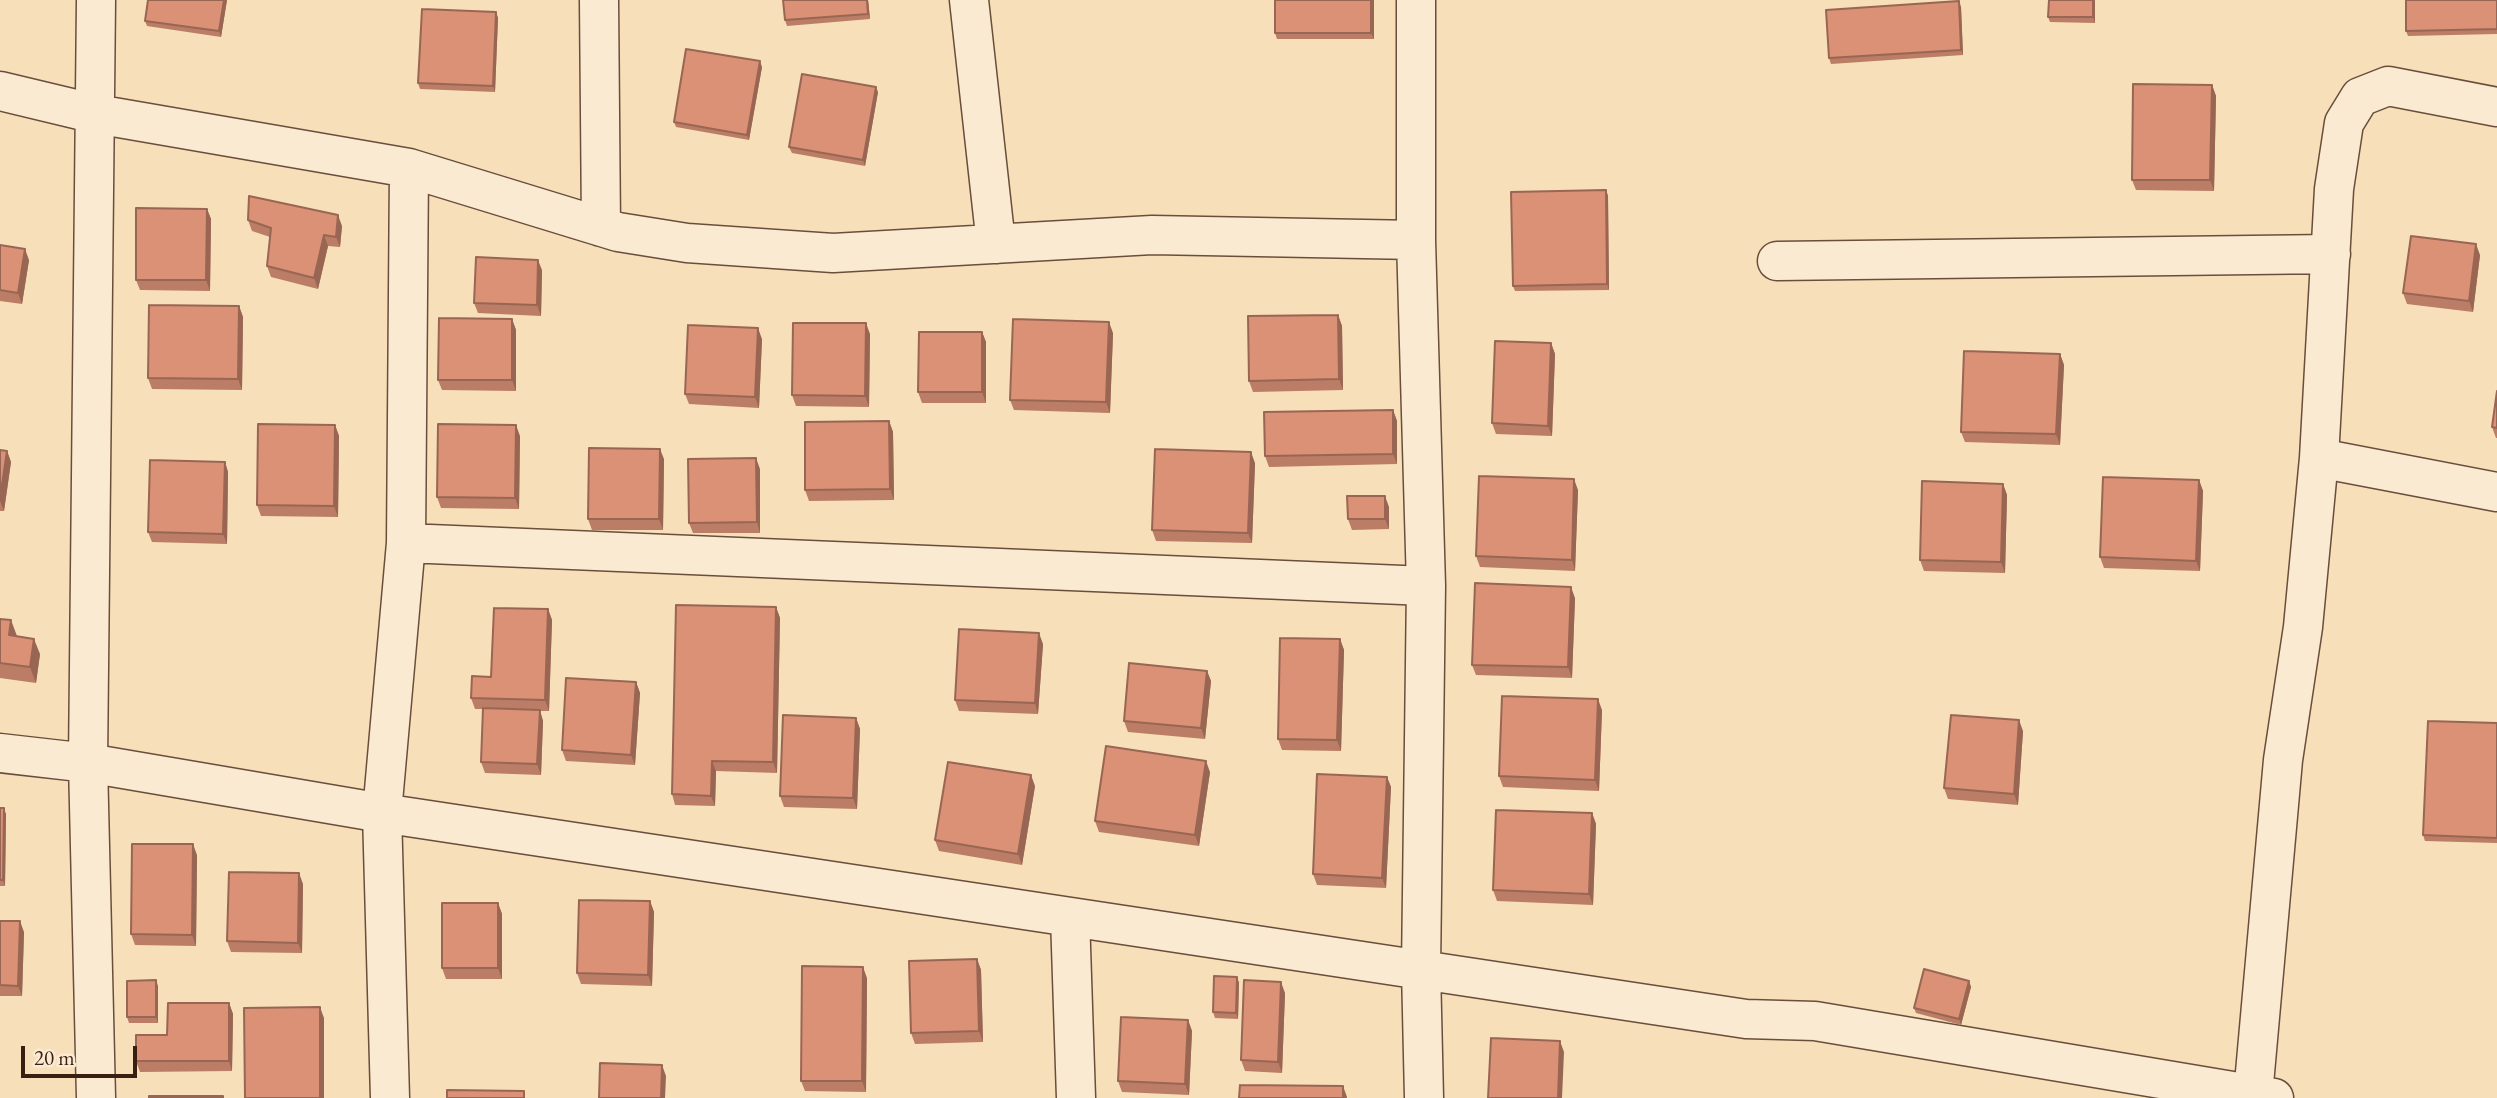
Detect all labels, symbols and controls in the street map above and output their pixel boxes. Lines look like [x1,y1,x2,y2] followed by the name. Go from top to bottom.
[24,1032,140,1076] scale bar
[34,1044,75,1071] text: 20 m

